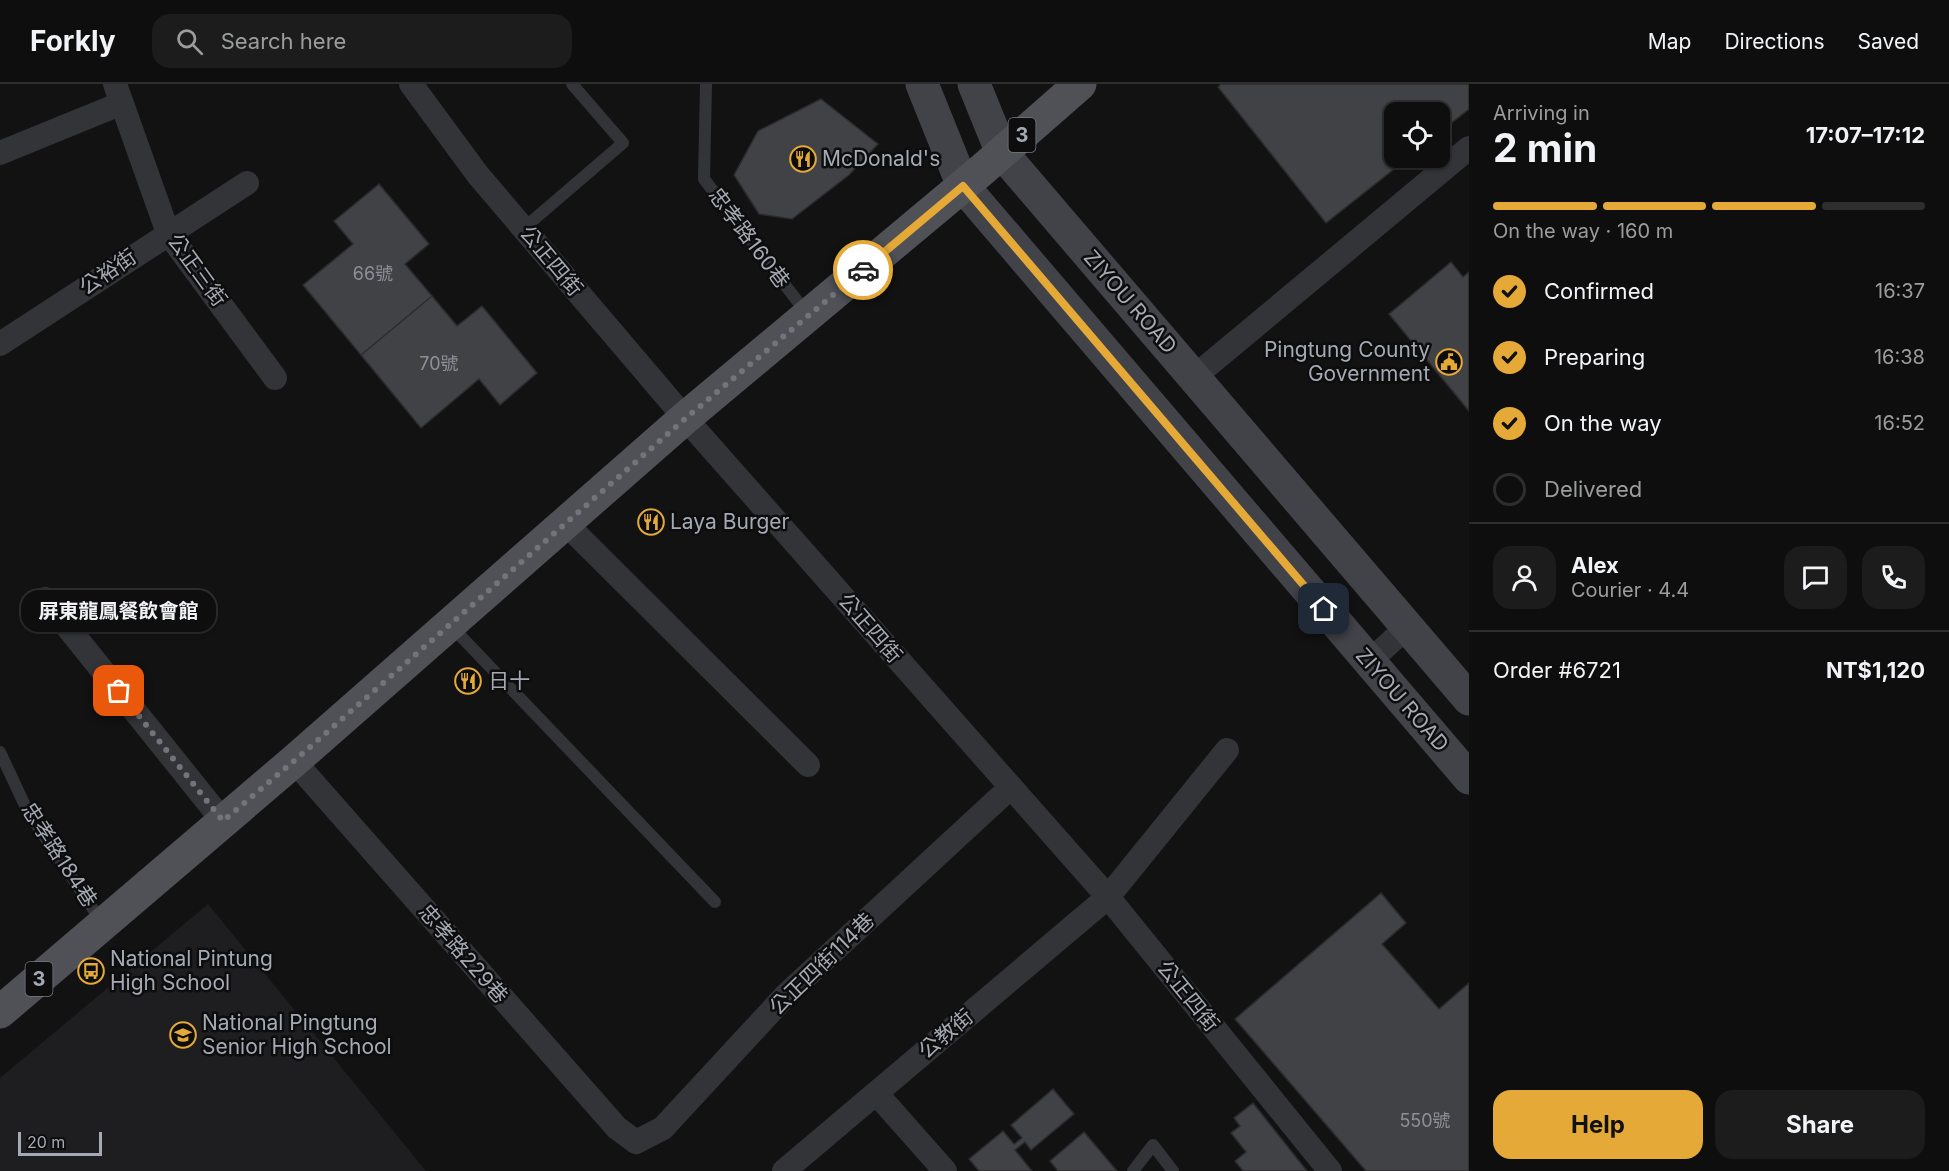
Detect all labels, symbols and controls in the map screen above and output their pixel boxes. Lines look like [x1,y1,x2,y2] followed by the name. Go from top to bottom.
[152,14,572,68] search box
[30,24,116,58] text: Forkly
[173,25,206,58] icon: search
[221,28,346,54] text: Search here
[1648,29,1691,54] text: Map
[1724,29,1825,54] text: Directions
[1858,29,1919,54] text: Saved
[1493,101,1590,125] text: Arriving in
[1384,102,1450,168] map controls
[1384,102,1450,168] button: locate
[1008,118,1036,152] road number: 3
[1806,122,1925,148] text: 17:07–17:12
[1493,124,1597,171] text: 2 min
[788,144,818,174] restaurant icon: McDonald's
[822,146,940,171] place label: McDonald's
[704,183,795,293] street label: 忠孝路160巷
[1493,219,1673,243] text: On the way · 160 m
[515,220,588,301] street label: 公正四街
[163,228,232,311] street label: 公正三街
[833,240,893,300] courier
[75,244,141,300] street label: 公裕街
[1079,245,1182,358] street label: ZIYOU ROAD
[847,254,880,287] icon: car
[353,263,393,284] house number: 66號
[1493,275,1526,308] icon: check
[1544,278,1654,304] text: Confirmed
[1875,279,1925,303] text: 16:37
[1264,337,1430,386] place label: Pingtung County Government
[1493,341,1526,374] icon: check
[1544,344,1645,370] text: Preparing
[1874,345,1925,369] text: 16:38
[1434,347,1464,377] public building icon: Pingtung County Government
[419,353,459,374] house number: 70號
[1493,407,1526,440] icon: check
[1544,410,1662,436] text: On the way
[1874,411,1925,435] text: 16:52
[1544,476,1642,502] text: Delivered
[636,507,666,537] restaurant icon: Laya Burger
[670,509,790,534] place label: Laya Burger
[1493,546,1556,609] button: person
[1784,546,1847,609] button: chat
[1862,546,1925,609] button: phone
[1571,552,1619,578] text: Alex
[1571,578,1689,602] text: Courier · 4.4
[1298,583,1349,634] pin
[833,588,907,668] street label: 公正四街
[21,589,216,631] callout: 屏東龍鳳餐飲會館
[1307,592,1340,625] icon: home
[39,599,199,623] text: 屏東龍鳳餐飲會館
[1351,643,1454,756] street label: ZIYOU ROAD
[1493,657,1621,683] text: Order #6721
[1826,657,1925,683] text: NT$1,120
[93,665,144,716] pin
[453,666,483,696] restaurant icon: 日十
[488,668,530,693] place label: 日十
[102,674,135,707] icon: bag
[17,798,102,911] street label: 忠孝路184巷
[414,899,513,1008] street label: 忠孝路229巷
[764,908,879,1020] street label: 公正四街114巷
[110,946,273,995] place label: National Pintung High School
[1152,955,1225,1036] street label: 公正四街
[76,956,106,986] bus stop icon: National Pintung High School
[26,962,52,996] road number: 3
[914,1004,978,1063] street label: 公教街
[202,1010,392,1059] place label: National Pingtung Senior High School
[168,1020,198,1050] school or university icon: National Pingtung Senior High School
[1493,1090,1703,1159] button: Help
[1715,1090,1925,1159] button: Share
[1399,1110,1451,1131] house number: 550號
[18,1129,102,1156] scale bar
[27,1132,65,1152] text: 20 m

